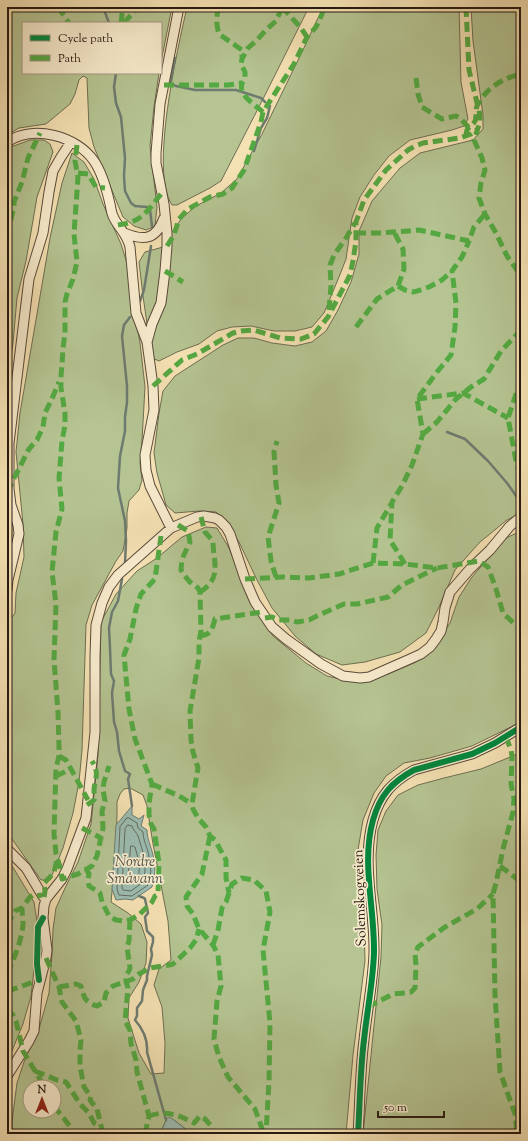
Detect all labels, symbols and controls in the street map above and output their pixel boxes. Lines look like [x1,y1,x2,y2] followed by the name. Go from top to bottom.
[22,22,162,74] legend
[58,30,113,48] text: Cycle path
[58,50,81,68] text: Path
[349,849,373,947] street label: Solemskogveien
[107,852,163,890] water label: Nordre Småvann
[22,1079,62,1119] north arrow
[37,1082,47,1098] text: N
[378,1093,444,1119] scale bar
[383,1099,407,1117] text: 50 m

